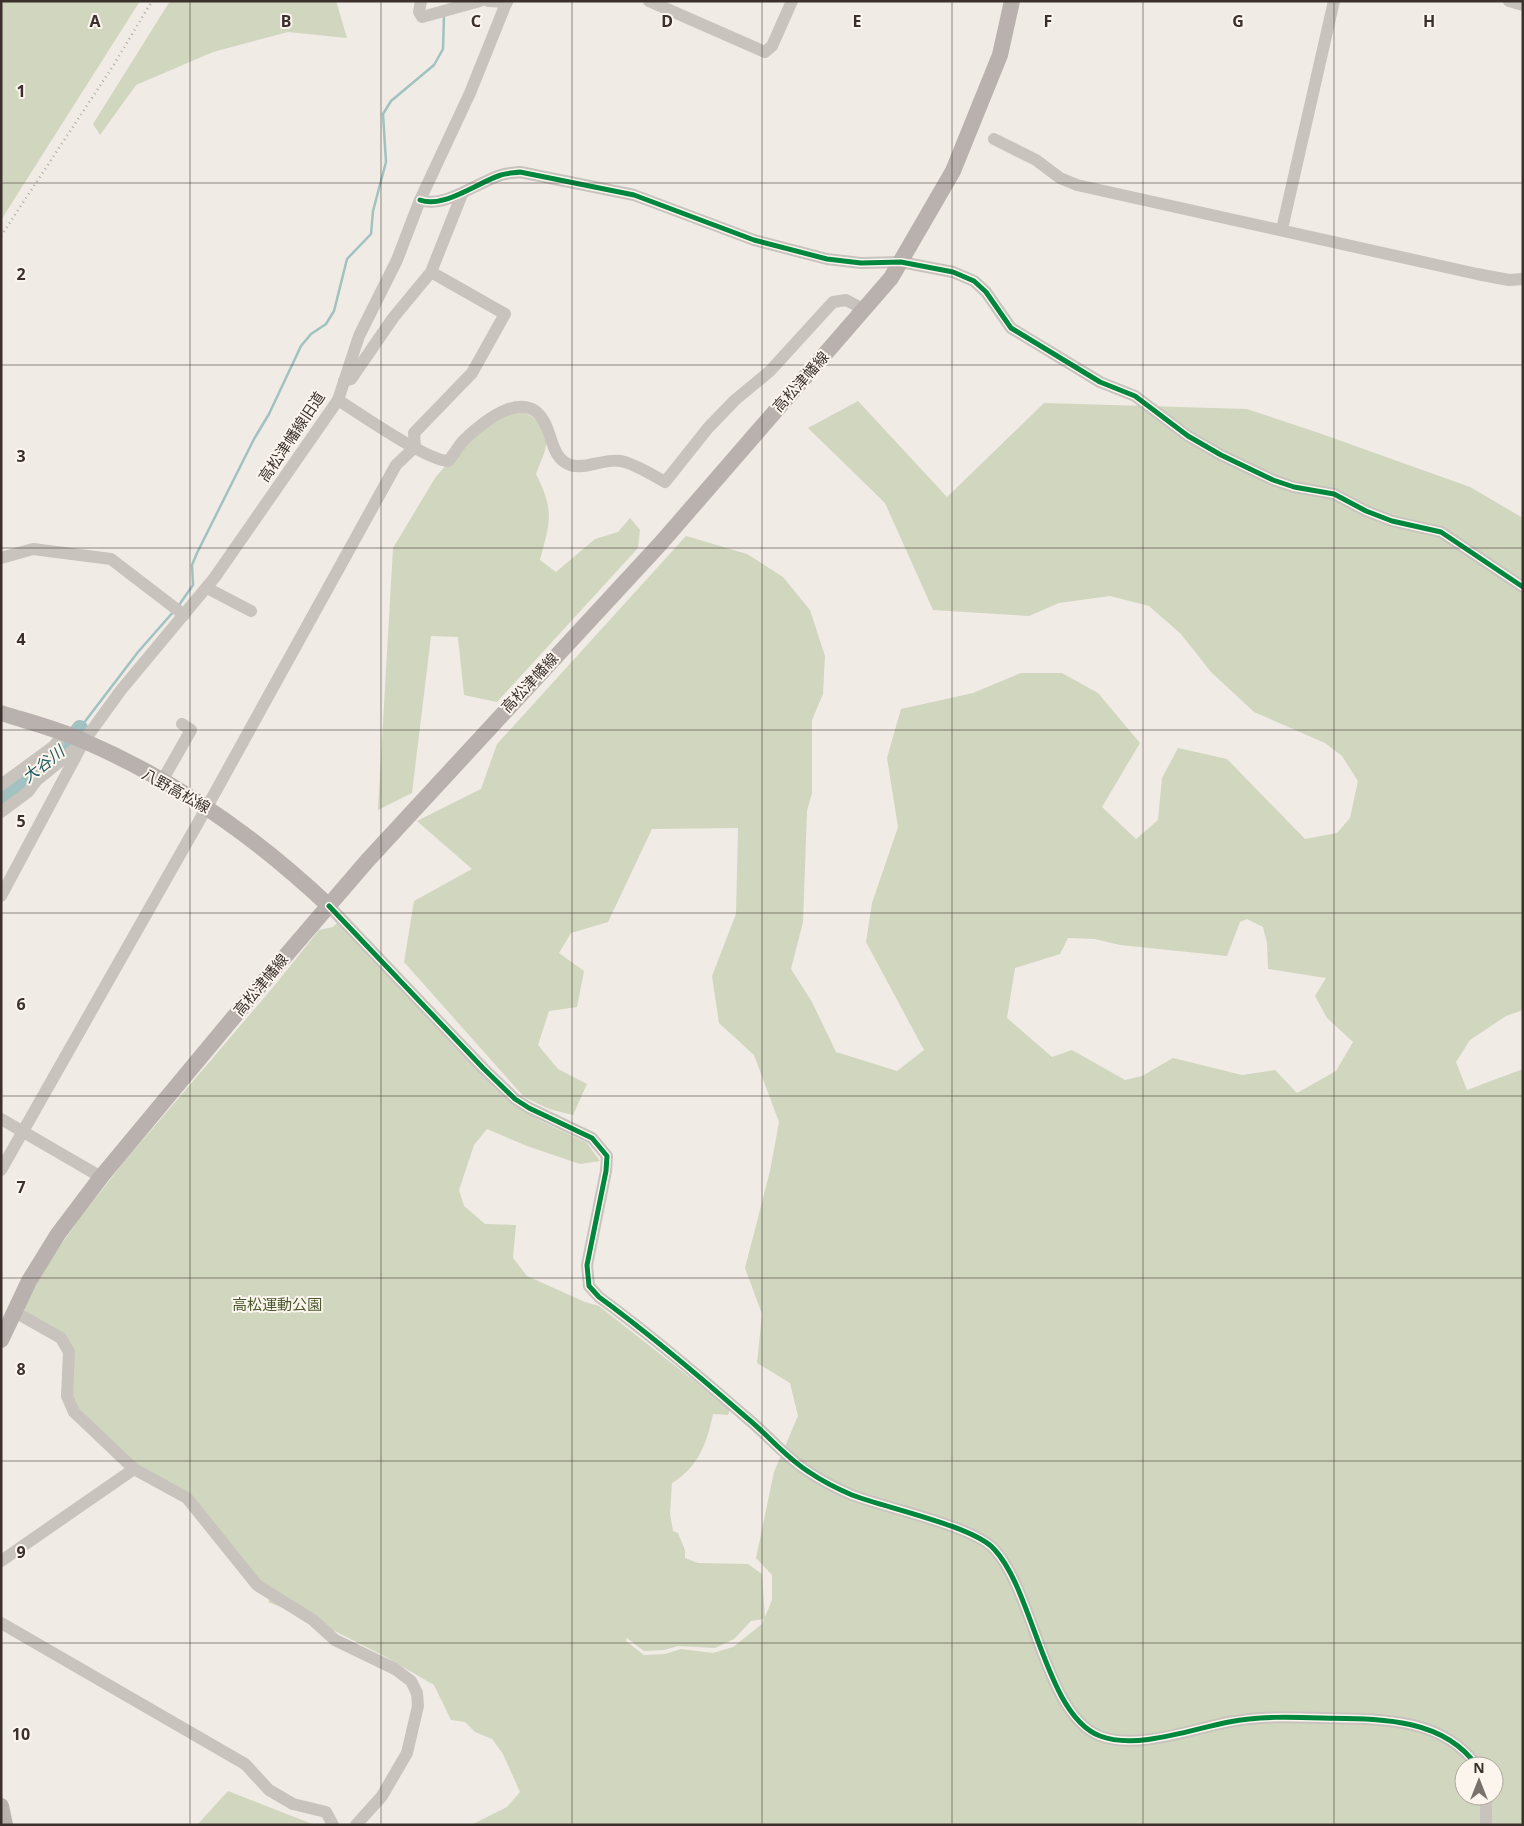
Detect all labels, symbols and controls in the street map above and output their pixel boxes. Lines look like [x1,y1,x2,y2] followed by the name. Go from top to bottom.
[89,10,101,32] text: A
[281,10,291,32] text: B
[471,10,481,32] text: C
[661,10,673,32] text: D
[853,10,862,32] text: E
[1044,10,1052,32] text: F
[1232,10,1244,32] text: G
[1423,10,1435,32] text: H
[16,80,26,102] text: 1
[16,263,26,285] text: 2
[768,347,833,416] street label: 高松津幡線
[254,387,329,486] street label: 高松津幡線旧道
[16,445,26,467] text: 3
[16,628,26,650] text: 4
[496,648,562,717] street label: 高松津幡線
[17,739,70,787] water label: 大谷川
[139,763,214,817] street label: 八野高松線
[16,810,26,832] text: 5
[228,949,292,1020] street label: 高松津幡線
[16,993,26,1015] text: 6
[16,1176,26,1198] text: 7
[232,1294,322,1314] park label: 高松運動公園
[16,1358,26,1380] text: 8
[16,1541,26,1563] text: 9
[12,1723,30,1745] text: 10
[1454,1756,1504,1806] north arrow
[1473,1758,1485,1777] text: N

